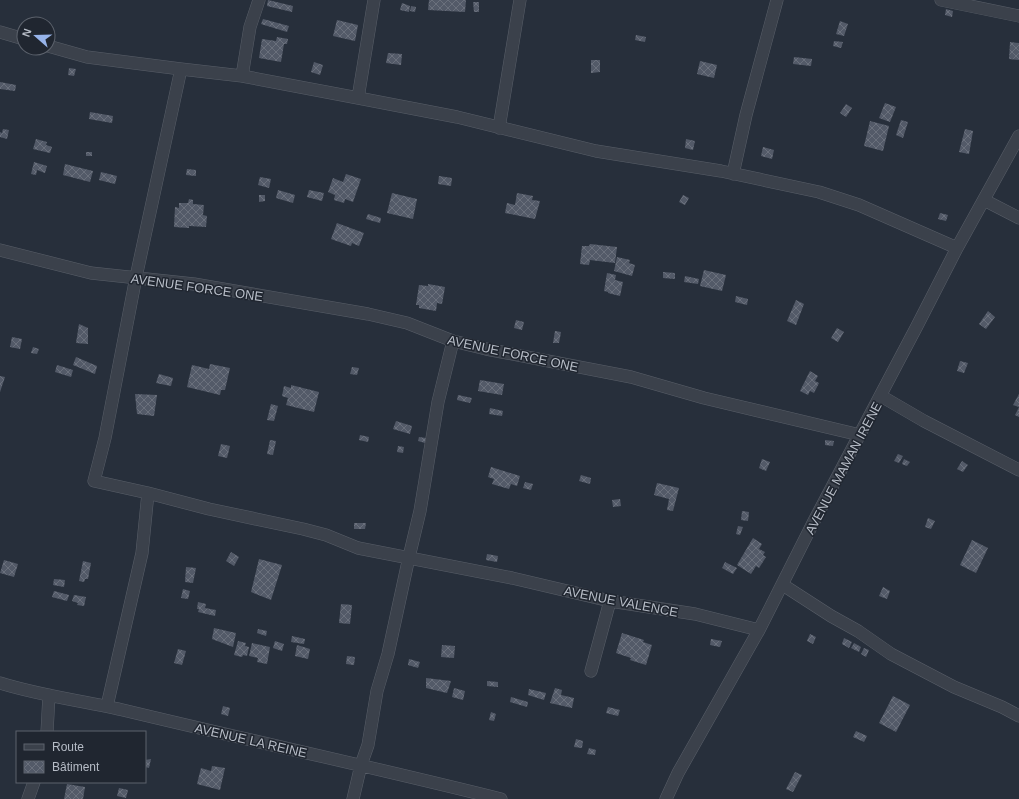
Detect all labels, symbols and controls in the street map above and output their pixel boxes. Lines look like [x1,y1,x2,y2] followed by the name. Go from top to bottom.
[16,16,56,56] north arrow
[20,27,34,38] text: N
[130,271,264,304] street label: AVENUE FORCE ONE
[446,332,580,375] street label: AVENUE FORCE ONE
[802,399,885,537] street label: AVENUE MAMAN IRENE
[563,583,680,620] street label: AVENUE VALENCE
[193,720,309,761] street label: AVENUE LA REINE
[16,731,146,783] legend
[52,740,84,754] text: Route
[52,760,100,774] text: Bâtiment

